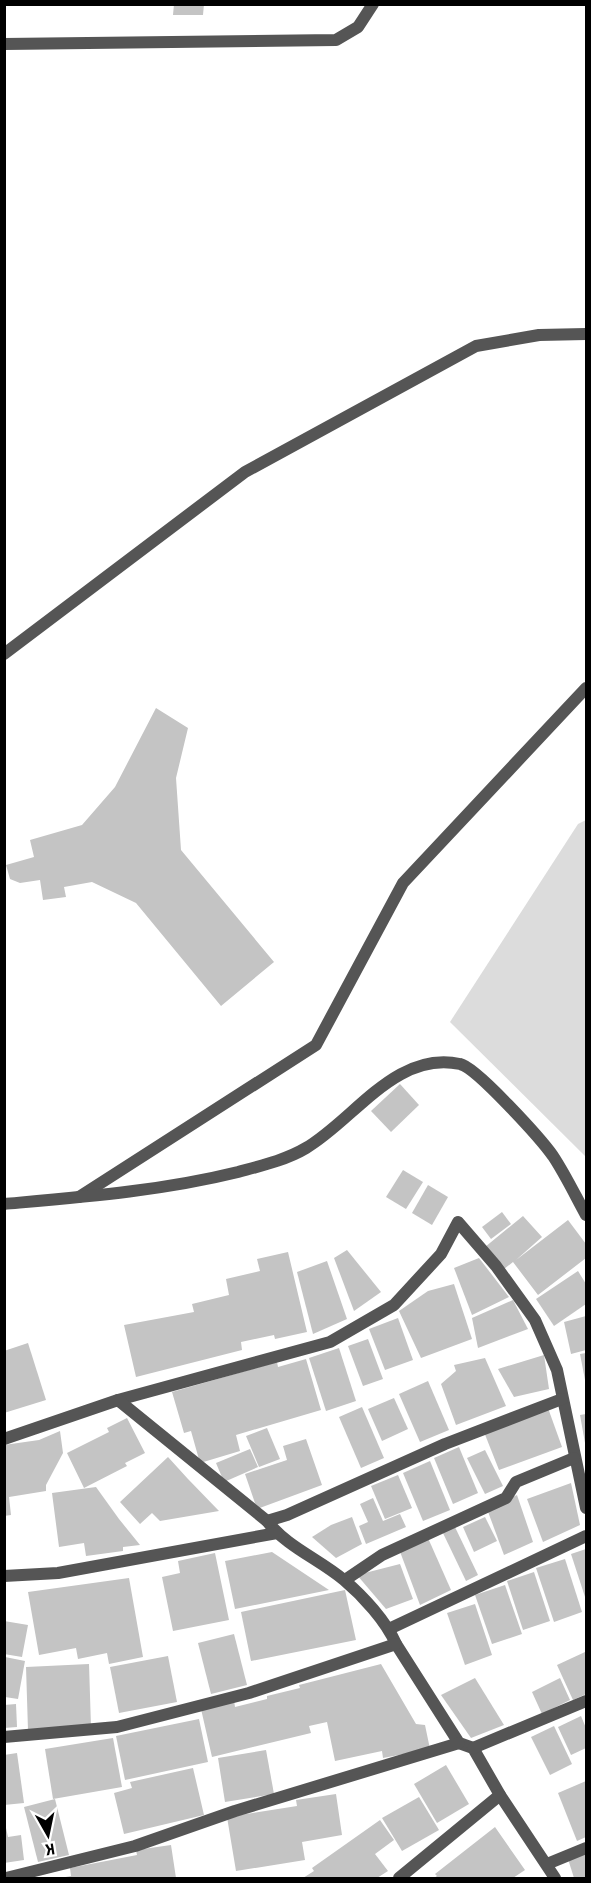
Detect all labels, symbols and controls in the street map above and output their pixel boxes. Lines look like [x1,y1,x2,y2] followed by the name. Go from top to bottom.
[18,1805,78,1865] north arrow
[43,1837,57,1862] text: K

